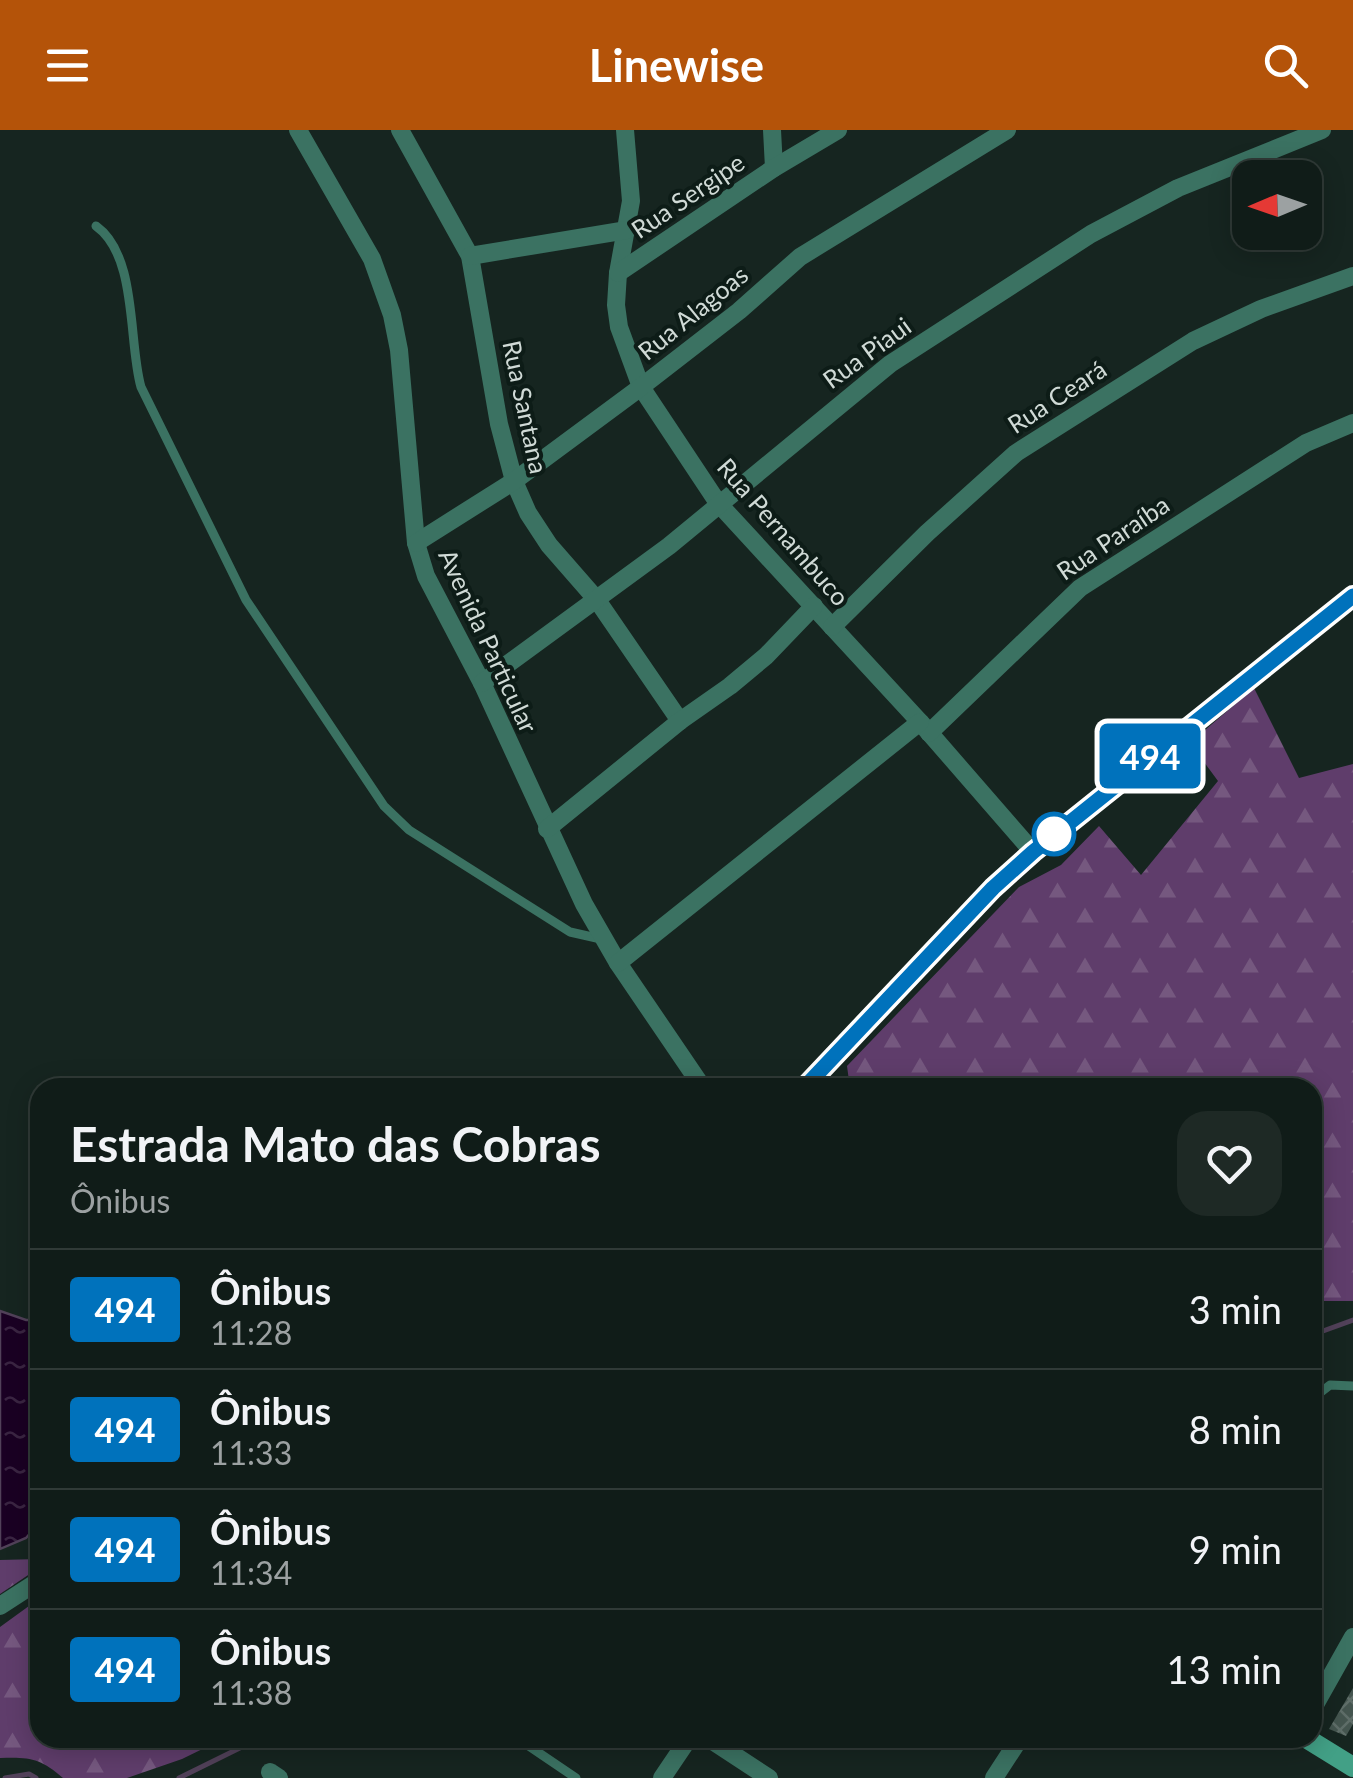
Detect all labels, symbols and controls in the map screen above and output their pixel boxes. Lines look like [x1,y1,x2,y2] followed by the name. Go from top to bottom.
[40,38,95,93] icon: menu
[589,38,764,92] text: Linewise
[1258,38,1313,93] icon: search
[625,146,750,244] street label: Rua Sergipe
[1232,160,1322,250] north arrow
[1232,160,1322,250] map controls
[631,259,753,366] street label: Rua Alagoas
[817,310,916,394] street label: Rua Piaui
[497,338,555,476] street label: Rua Santana
[1002,353,1111,439] street label: Rua Ceará
[712,452,856,611] street label: Rua Pernambuco
[1051,489,1174,586] street label: Rua Paraíba
[433,544,545,737] street label: Avenida Particular
[1092,724,1208,788] line badge: 494
[1120,735,1180,777] text: 494
[1033,813,1075,855] unlabelled marker
[1177,1111,1282,1216] button: heart
[70,1115,601,1172] text: Estrada Mato das Cobras
[70,1181,170,1220] text: Ônibus
[210,1267,331,1313] text: Ônibus
[1189,1286,1282,1332] text: 3 min
[95,1288,155,1330] text: 494
[210,1313,292,1352] text: 11:28
[210,1387,331,1433] text: Ônibus
[1189,1406,1282,1452] text: 8 min
[95,1408,155,1450] text: 494
[210,1433,292,1472] text: 11:33
[210,1507,331,1553] text: Ônibus
[1189,1526,1282,1572] text: 9 min
[95,1528,155,1570] text: 494
[210,1553,292,1592] text: 11:34
[210,1627,331,1673] text: Ônibus
[1167,1646,1282,1692] text: 13 min
[95,1648,155,1690] text: 494
[210,1673,292,1712] text: 11:38

